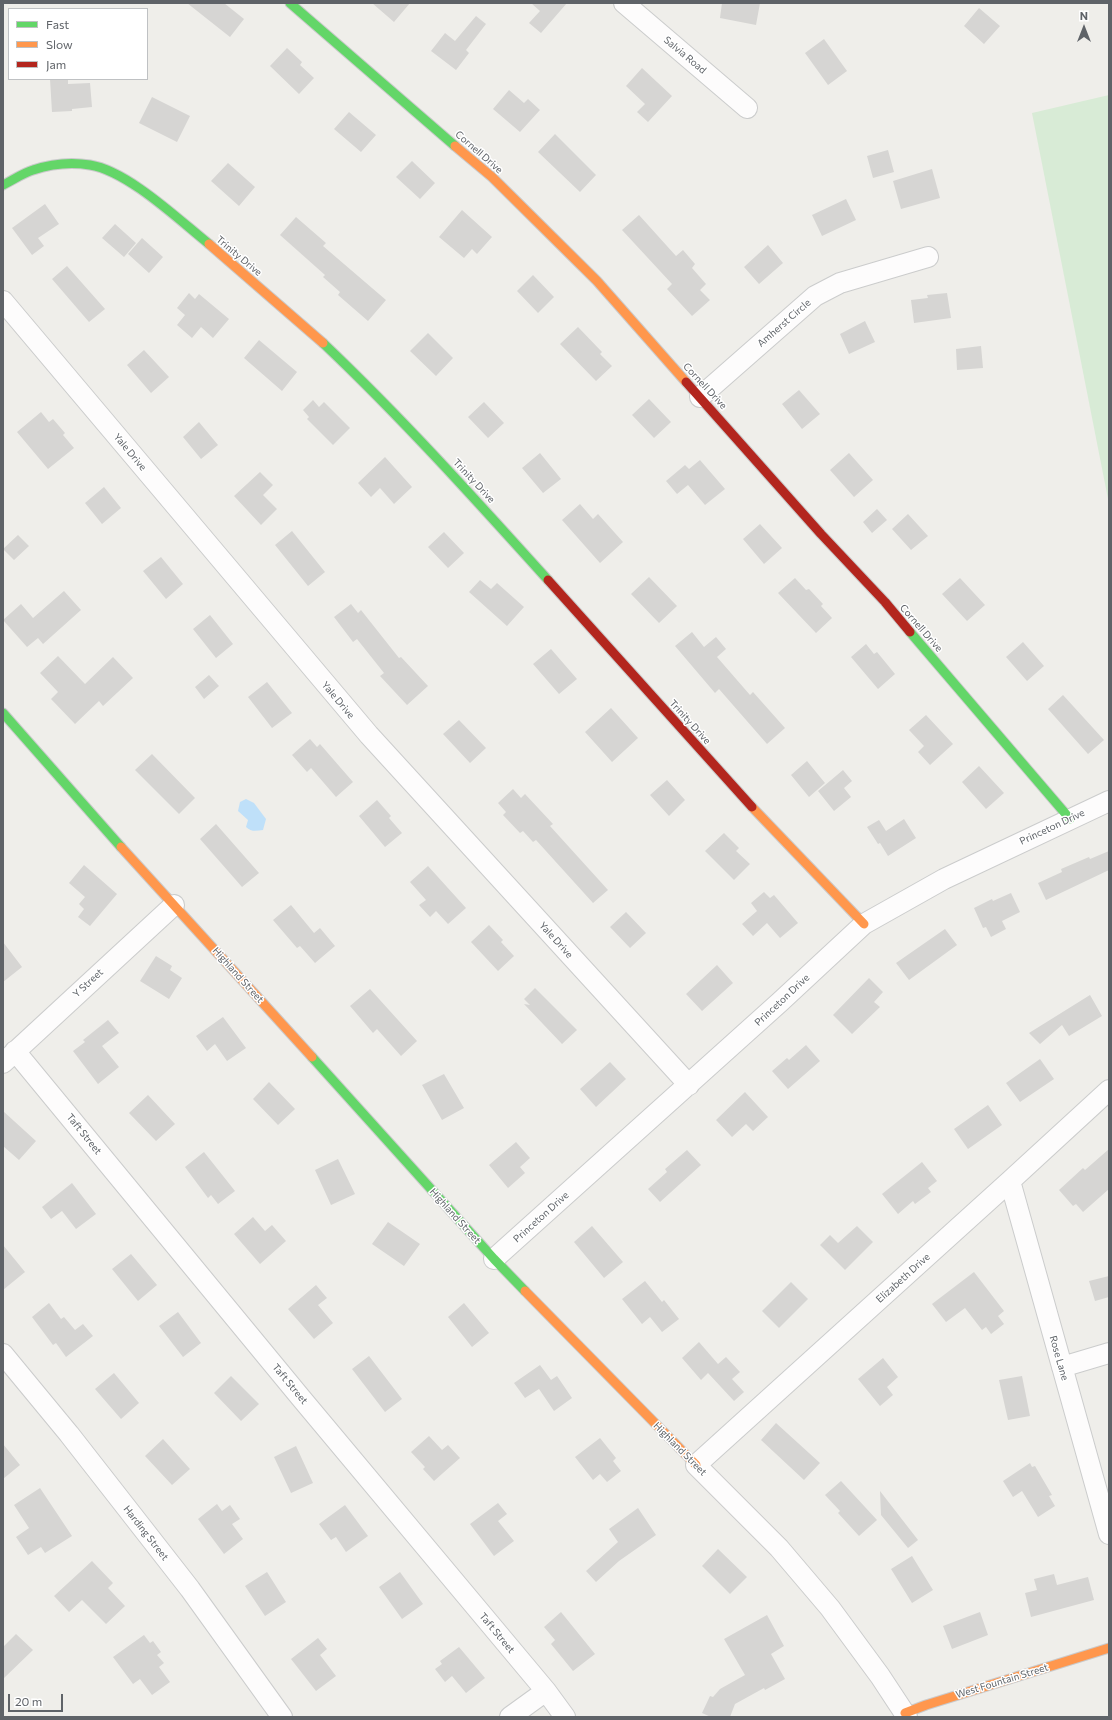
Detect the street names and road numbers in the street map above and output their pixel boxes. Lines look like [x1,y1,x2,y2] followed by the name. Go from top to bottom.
[661,34,709,76] street label: Salvia Road
[453,128,505,176] street label: Cornell Drive
[214,233,264,279] street label: Trinity Drive
[755,296,813,350] street label: Amherst Circle
[681,360,729,412] street label: Cornell Drive
[111,431,149,473] street label: Yale Drive
[451,457,497,505] street label: Trinity Drive
[897,602,945,654] street label: Cornell Drive
[319,679,357,721] street label: Yale Drive
[667,697,713,747] street label: Trinity Drive
[1018,807,1086,847] street label: Princeton Drive
[537,919,575,961] street label: Yale Drive
[210,945,266,1005] street label: Highland Street
[70,966,106,1000] street label: Y Street
[752,972,812,1028] street label: Princeton Drive
[64,1111,104,1157] street label: Taft Street
[427,1186,483,1246] street label: Highland Street
[511,1189,571,1245] street label: Princeton Drive
[874,1251,932,1305] street label: Elizabeth Drive
[1047,1334,1071,1382] street label: Rose Lane
[270,1361,310,1407] street label: Taft Street
[651,1420,709,1478] street label: Highland Street
[121,1503,171,1563] street label: Harding Street
[477,1610,517,1656] street label: Taft Street
[954,1661,1050,1701] street label: West Fountain Street

